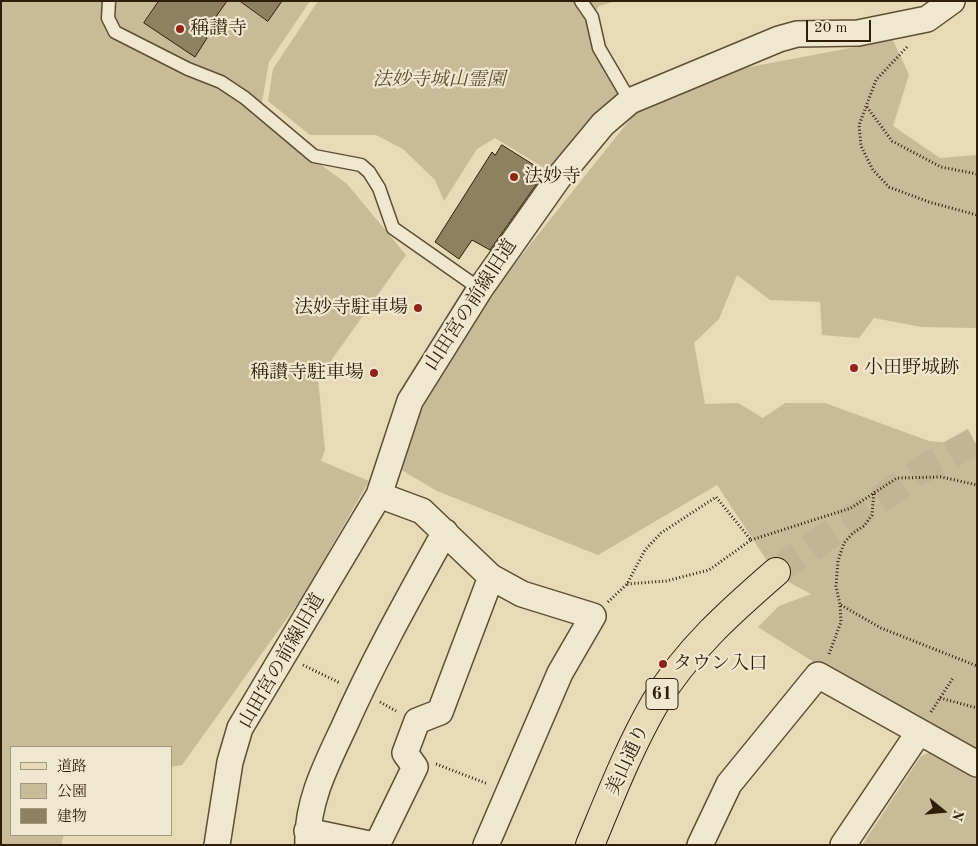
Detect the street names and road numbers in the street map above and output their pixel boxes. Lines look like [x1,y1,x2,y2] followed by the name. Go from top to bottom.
[420,235,522,375] street label: 山田宮の前線旧道
[234,589,330,733] street label: 山田宮の前線旧道
[646,679,678,710] road number: 61
[602,721,654,799] street label: 美山通り

